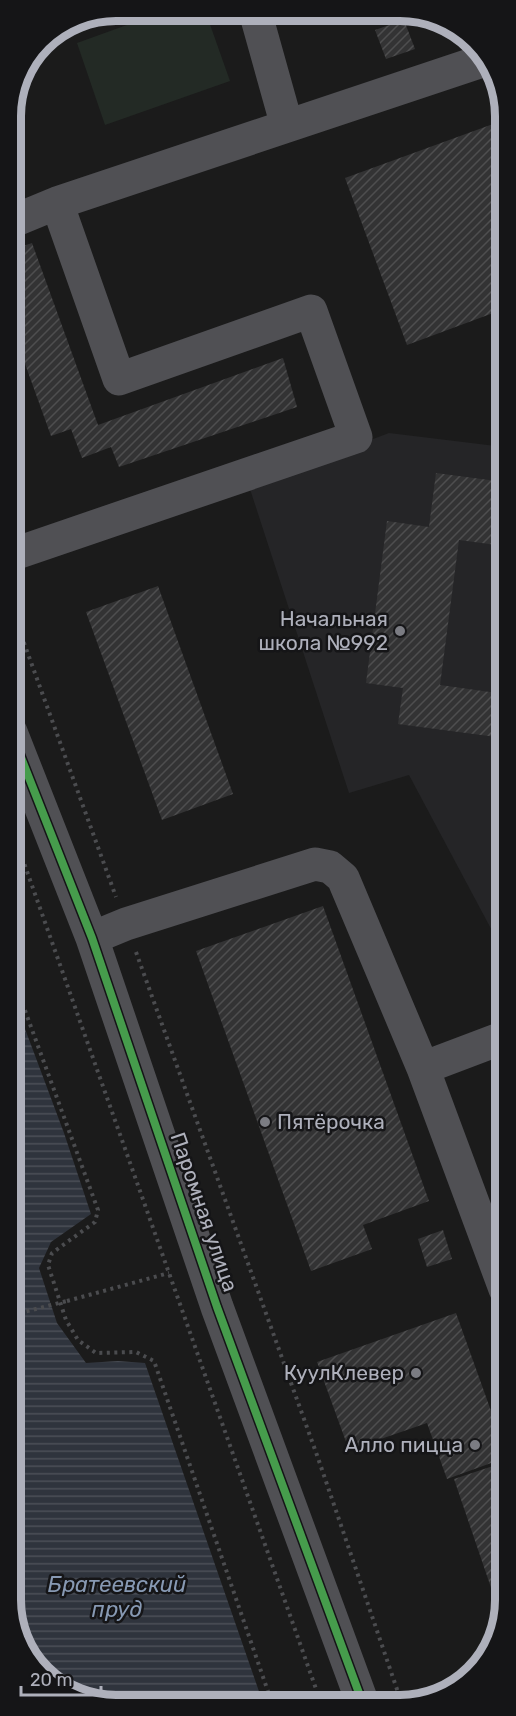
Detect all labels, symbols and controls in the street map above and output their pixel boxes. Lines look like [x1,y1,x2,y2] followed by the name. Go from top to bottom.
[258,606,388,655] place label: Начальная школа №992
[393,624,407,638] marker: Начальная школа №992
[277,1109,385,1134] place label: Пятёрочка
[258,1115,272,1129] marker: Пятёрочка
[165,1129,243,1295] street label: Паромная улица
[284,1360,404,1385] place label: КуулКлевер
[409,1366,423,1380] marker: КуулКлевер
[345,1432,463,1457] place label: Алло пицца
[468,1438,482,1452] marker: Алло пицца
[48,1571,186,1623] water label: Братеевский пруд
[21,1659,100,1697] scale bar
[30,1669,72,1691] text: 20 m

